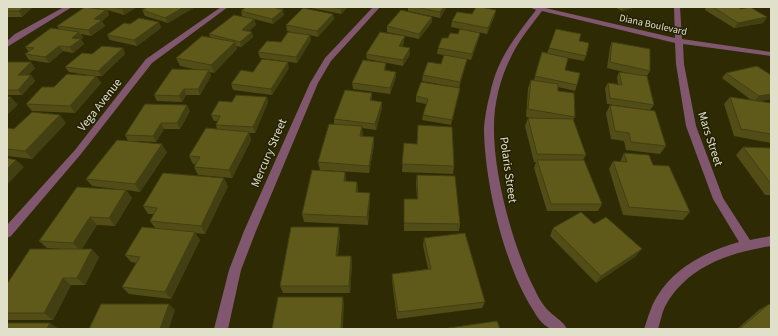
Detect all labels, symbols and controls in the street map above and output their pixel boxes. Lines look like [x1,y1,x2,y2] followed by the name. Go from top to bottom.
[618,11,688,39] street label: Diana Boulevard
[74,75,126,135] street label: Vega Avenue
[693,110,727,168] street label: Mars Street
[247,116,291,190] street label: Mercury Street
[495,136,521,204] street label: Polaris Street

